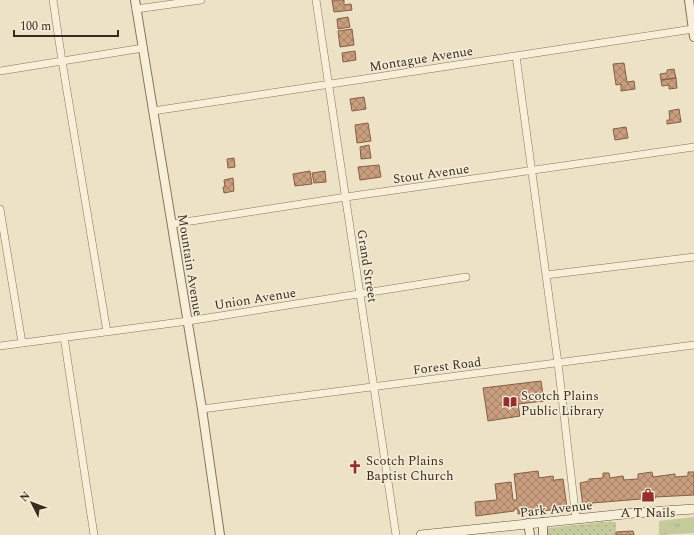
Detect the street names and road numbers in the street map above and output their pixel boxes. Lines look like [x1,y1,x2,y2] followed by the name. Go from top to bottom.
[368,41,474,77] street label: Montague Avenue
[392,159,471,189] street label: Stout Avenue
[172,213,208,318] street label: Mountain Avenue
[351,228,383,305] street label: Grand Street
[213,283,298,315] street label: Union Avenue
[412,352,482,380] street label: Forest Road
[519,495,593,523] street label: Park Avenue

